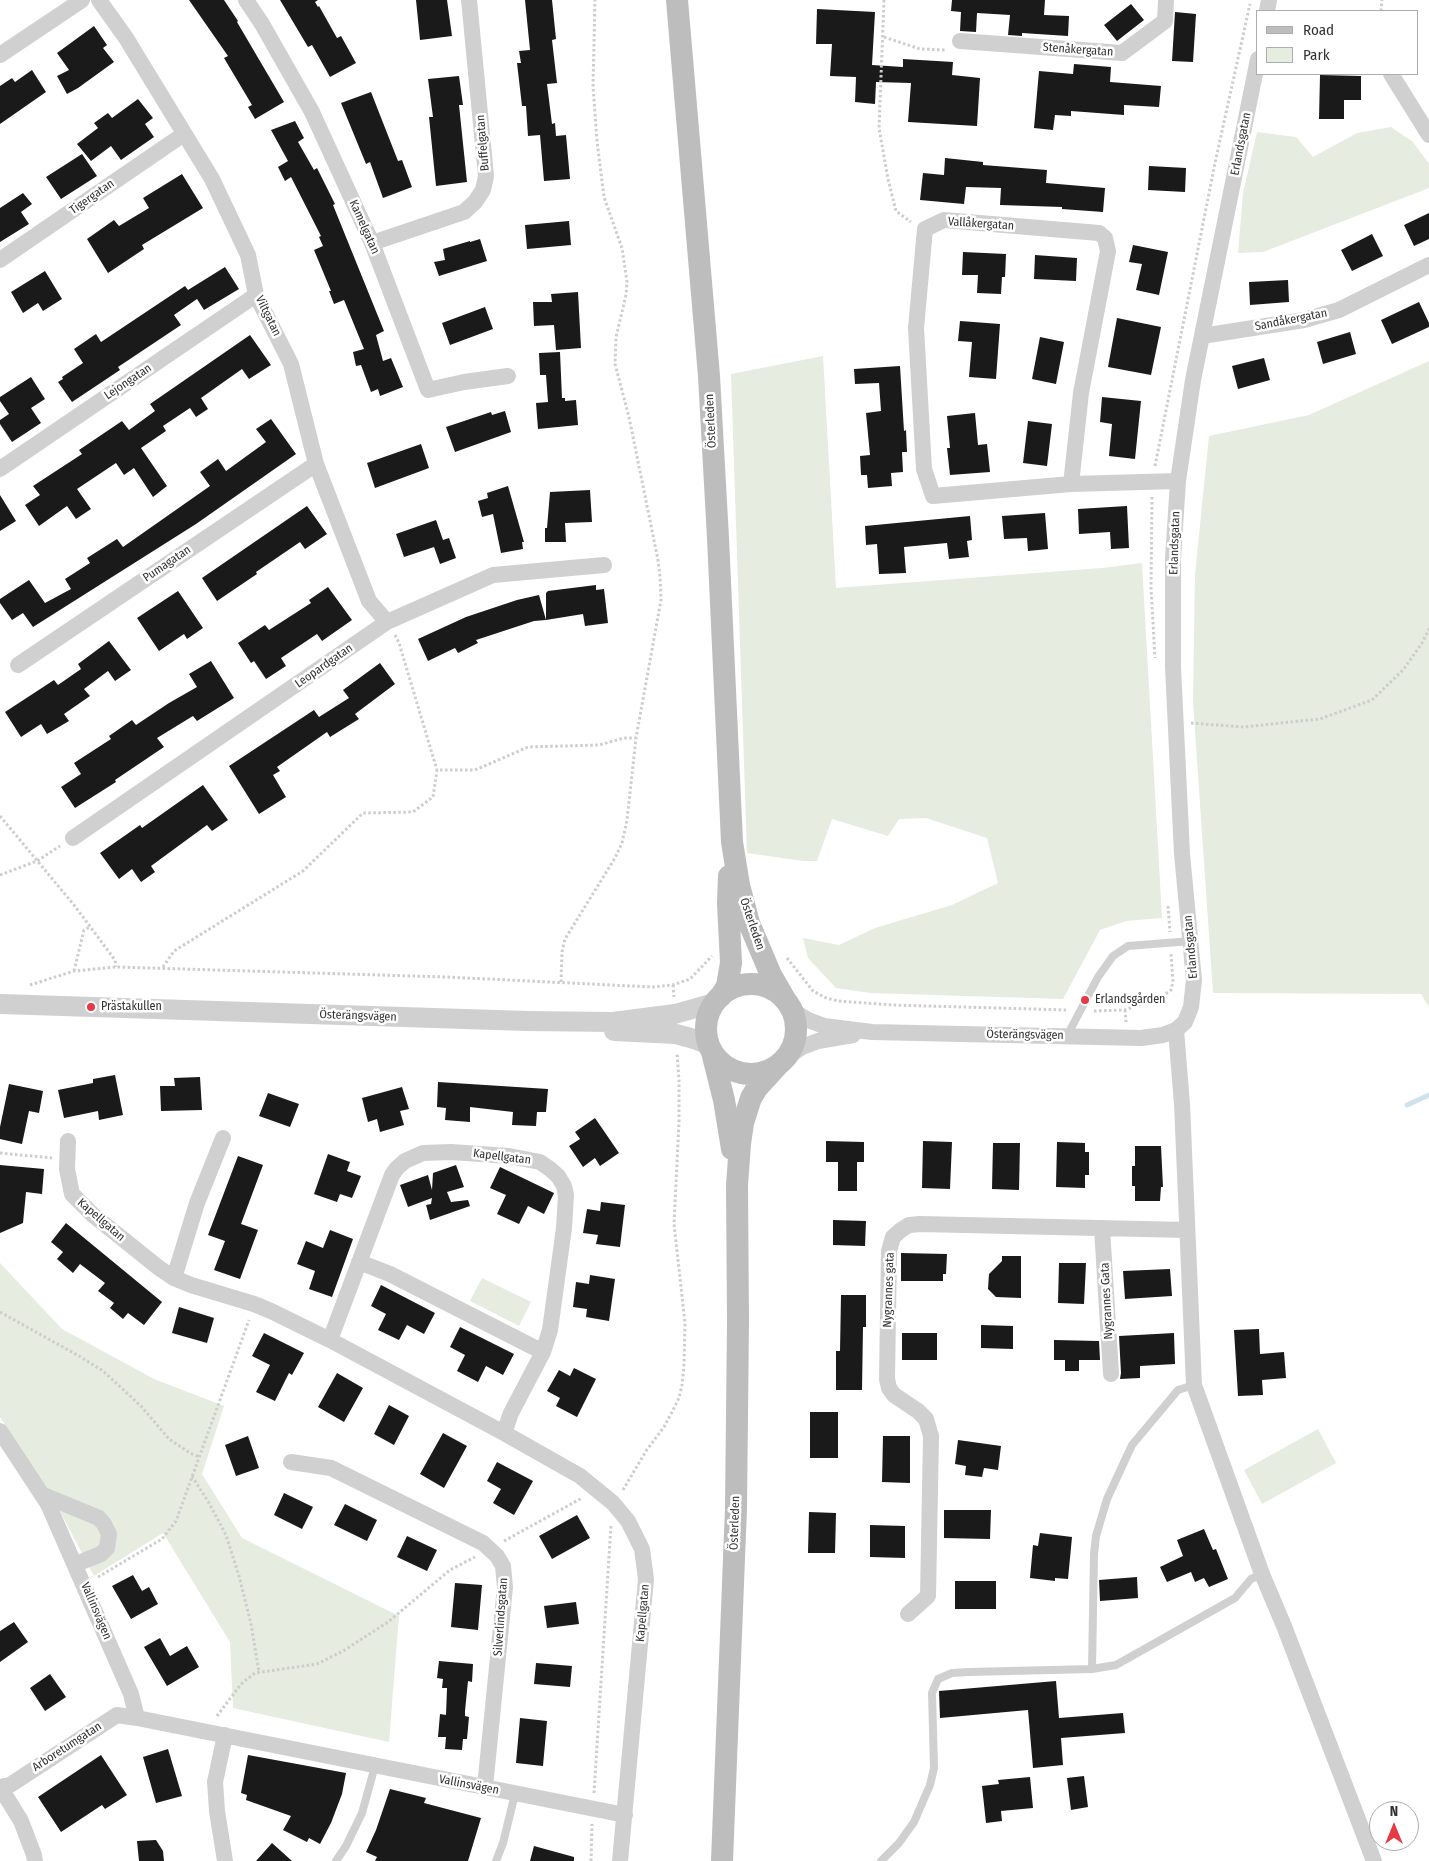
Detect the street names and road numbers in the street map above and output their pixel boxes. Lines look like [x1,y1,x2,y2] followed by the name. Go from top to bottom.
[1042,40,1114,60] street label: Stenåkergatan
[1228,111,1254,177] street label: Erlandsgatan
[473,114,493,172] street label: Buffelgatan
[67,176,117,218] street label: Tigergatan
[346,198,382,256] street label: Kamelgatan
[947,215,1015,233] street label: Vallåkergatan
[252,293,284,339] street label: Viltgatan
[1254,306,1328,334] street label: Sandåkergatan
[102,361,154,403] street label: Lejongatan
[702,394,720,448] street label: Österleden
[1167,511,1183,575] street label: Erlandsgatan
[140,543,194,585] street label: Pumagatan
[292,641,356,691] street label: Leopardgatan
[736,896,768,952] street label: Österleden
[1181,915,1201,979] street label: Erlandsgatan
[319,1007,397,1025] street label: Österängsvägen
[986,1027,1064,1043] street label: Österängsvägen
[472,1146,532,1168] street label: Kapellgatan
[74,1195,128,1245] street label: Kapellgatan
[880,1252,898,1328] street label: Nygrannes gata
[1098,1262,1116,1340] street label: Nygrannes Gata
[727,1496,743,1550] street label: Österleden
[491,1577,511,1657] street label: Silverlindsgatan
[78,1580,114,1642] street label: Vallinsvägen
[633,1583,653,1643] street label: Kapellgatan
[30,1719,104,1775] street label: Arboretumgatan
[438,1772,500,1798] street label: Vallinsvägen

